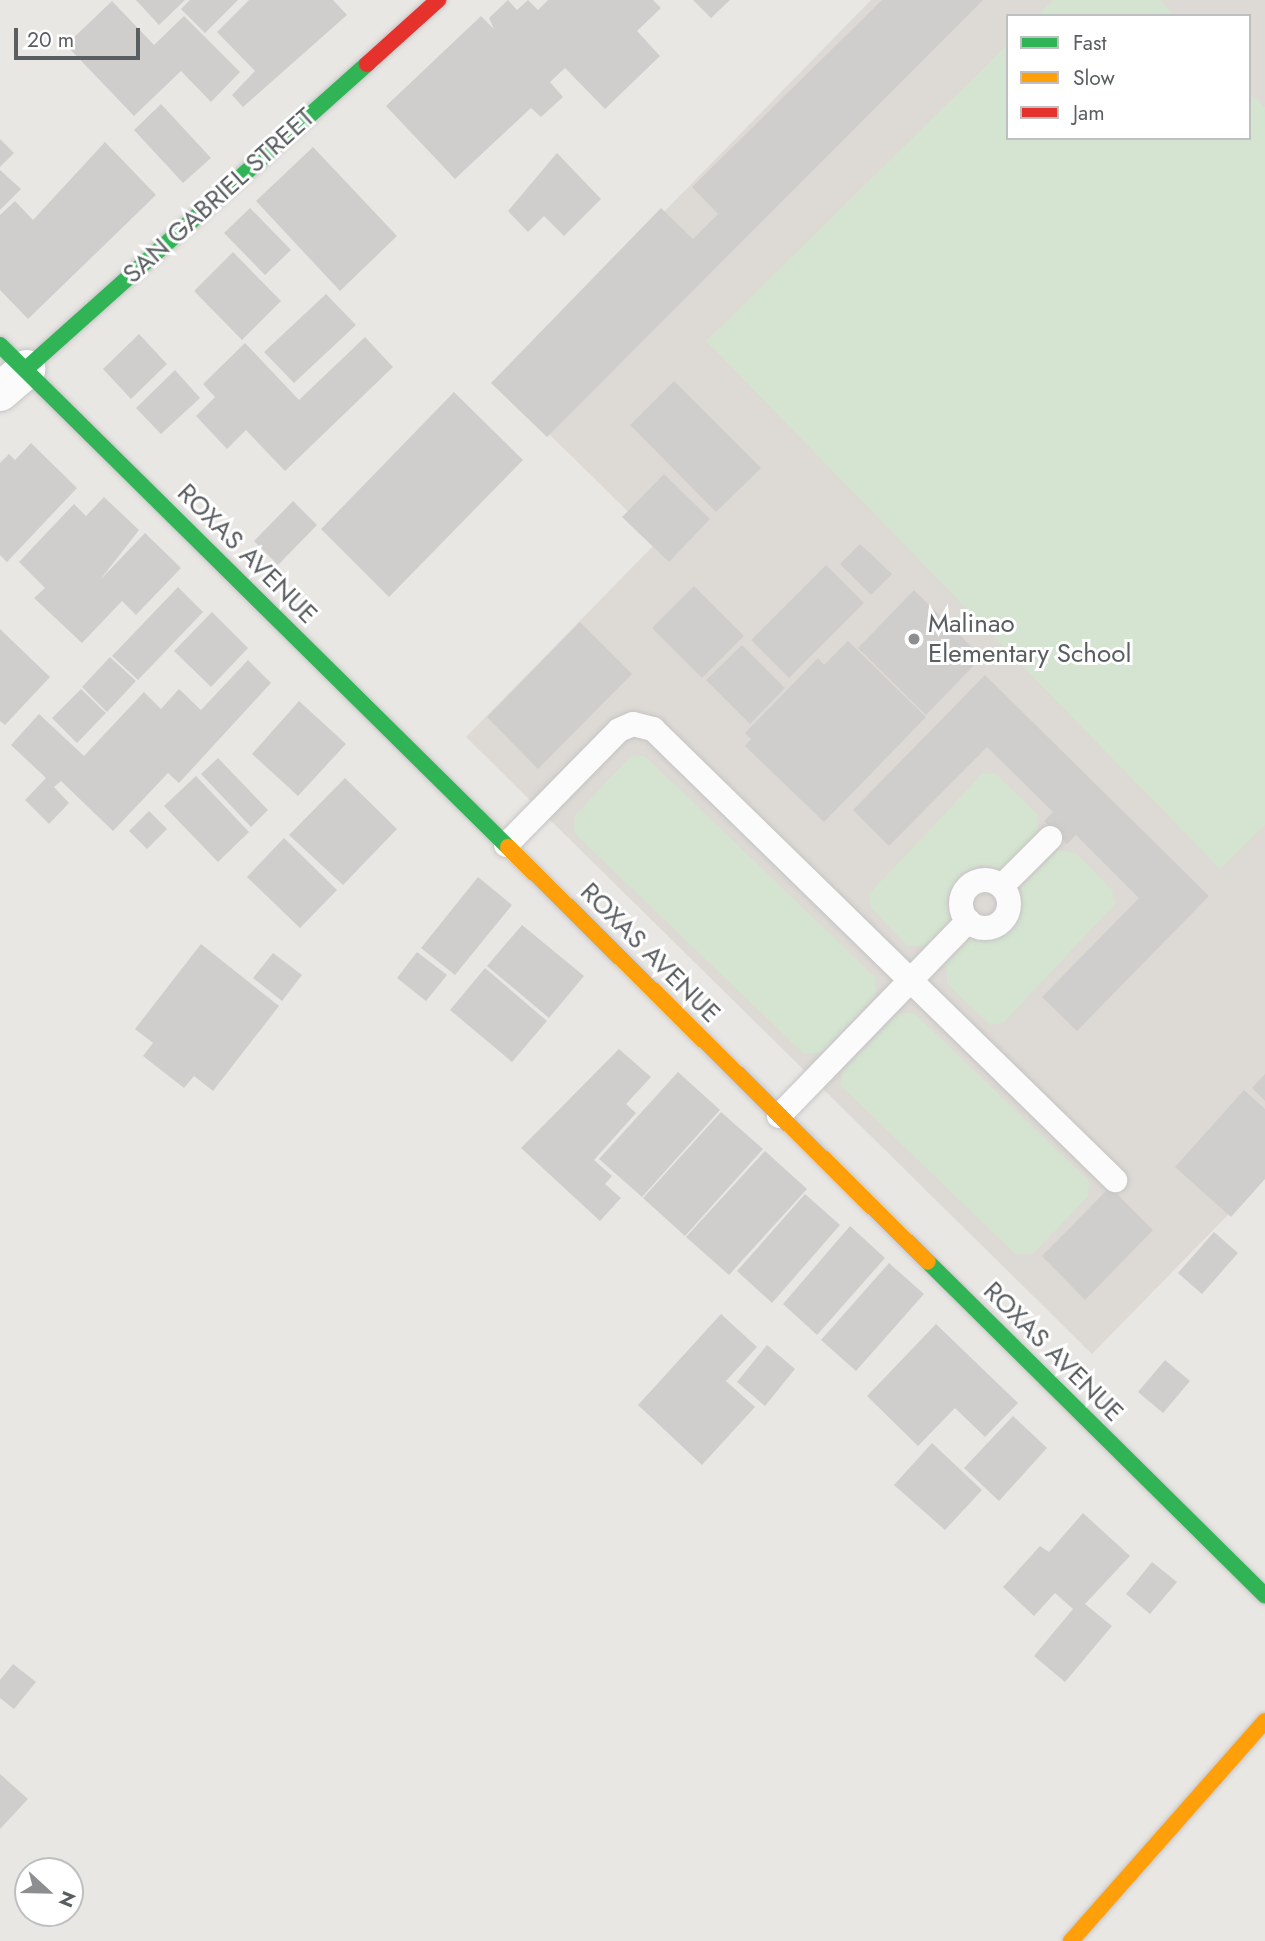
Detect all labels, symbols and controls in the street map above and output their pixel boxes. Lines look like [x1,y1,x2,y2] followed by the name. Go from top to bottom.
[18,14,144,58] scale bar
[1006,14,1251,140] legend
[27,25,74,55] text: 20 m
[1073,28,1106,58] text: Fast
[1073,63,1115,93] text: Slow
[1073,98,1105,128] text: Jam
[117,102,321,290] street label: SAN GABRIEL STREET
[171,478,323,630] street label: ROXAS AVENUE
[928,608,1131,670] place label: Malinao Elementary School
[906,631,922,647] marker: Malinao Elementary School
[574,877,726,1029] street label: ROXAS AVENUE
[977,1276,1129,1428] street label: ROXAS AVENUE
[14,1857,84,1927] north arrow
[52,1887,82,1911] text: N

